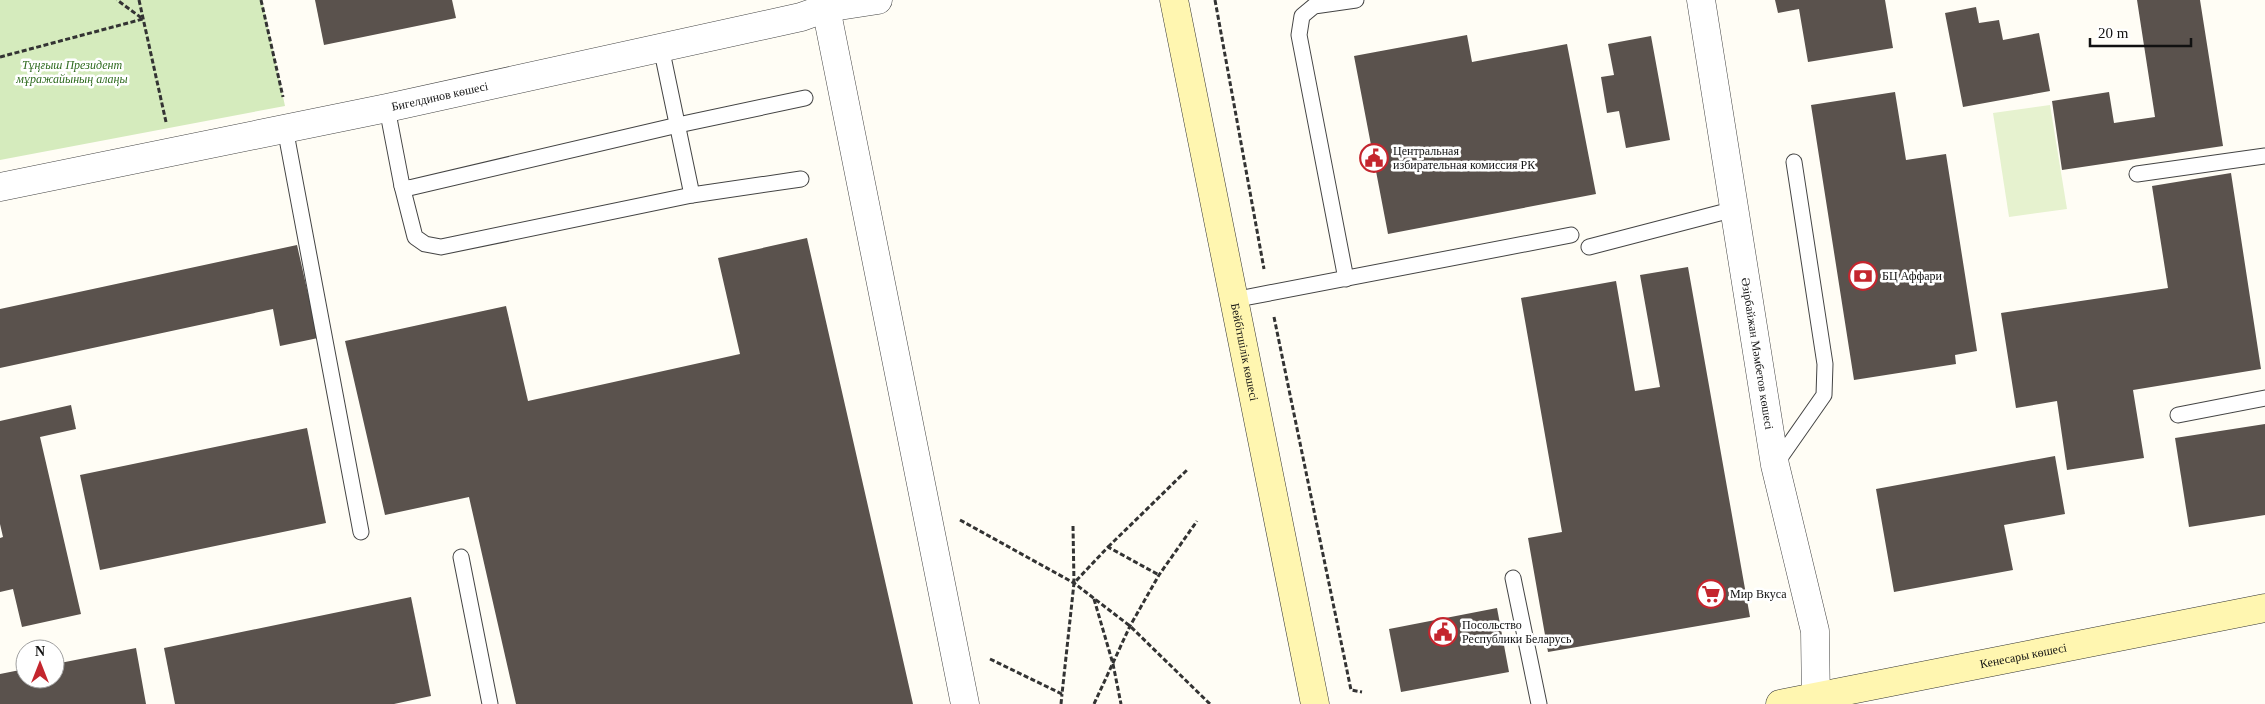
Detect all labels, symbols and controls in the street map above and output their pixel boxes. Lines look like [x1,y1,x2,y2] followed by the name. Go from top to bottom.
[2090,15,2191,47] scale bar
[2098,25,2129,41] text: 20 m
[15,58,128,86] park label: Тұңғыш Президент мұражайының алаңы
[390,79,490,114] street label: Бигелдинов көшесі
[1359,143,1389,173] public building icon: Центральная избирательная комиссия РК
[1393,144,1536,172] place label: Центральная избирательная комиссия РК
[1848,261,1878,291] bank icon: БЦ Аффари
[1882,269,1943,283] place label: БЦ Аффари
[1738,277,1776,431] street label: Әзірбайжан Мәмбетов көшесі
[1228,302,1261,403] street label: Бейбітшілік көшесі
[1696,579,1726,609] supermarket icon: Мир Вкуса
[1730,587,1787,601] place label: Мир Вкуса
[1428,617,1458,647] public building icon: Посольство Республики Беларусь
[1462,618,1572,646] place label: Посольство Республики Беларусь
[15,639,65,689] north arrow
[1979,640,2069,671] street label: Кенесары көшесі
[35,644,45,659] text: N

